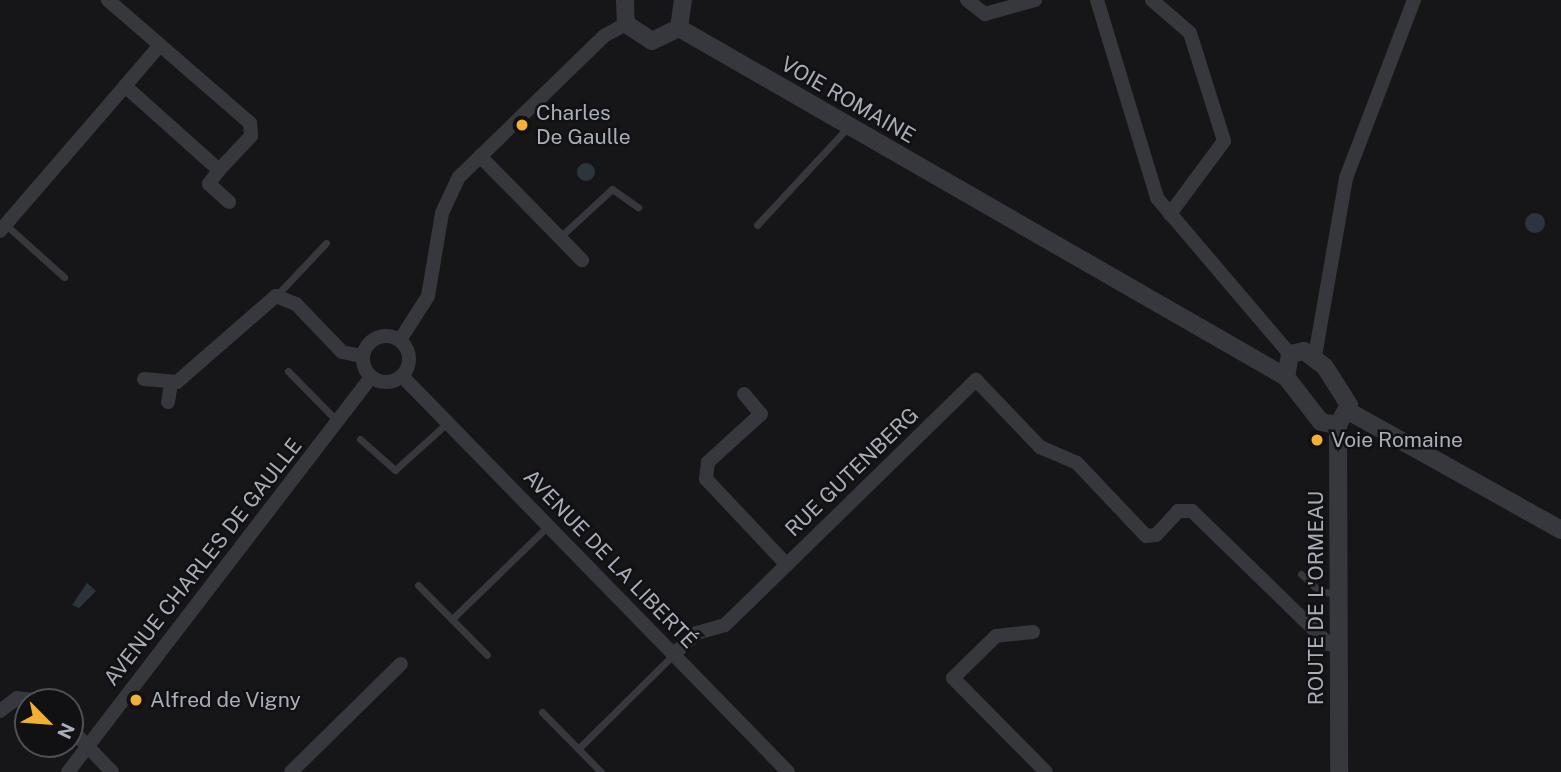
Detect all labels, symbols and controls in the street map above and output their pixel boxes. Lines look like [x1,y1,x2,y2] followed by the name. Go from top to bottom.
[776,51,920,149] street label: VOIE ROMAINE
[536,100,631,150] place label: Charles De Gaulle
[514,117,530,133] marker: Charles De Gaulle
[780,402,924,542] street label: RUE GUTENBERG
[1331,427,1463,453] place label: Voie Romaine
[1309,432,1325,448] marker: Voie Romaine
[99,433,307,691] street label: AVENUE CHARLES DE GAULLE
[518,464,702,654] street label: AVENUE DE LA LIBERTÉ
[1303,491,1329,705] street label: ROUTE DE L'ORMEAU
[150,687,302,713] place label: Alfred de Vigny
[14,688,84,758] north arrow
[128,692,144,708] marker: Alfred de Vigny
[53,720,79,742] text: N

